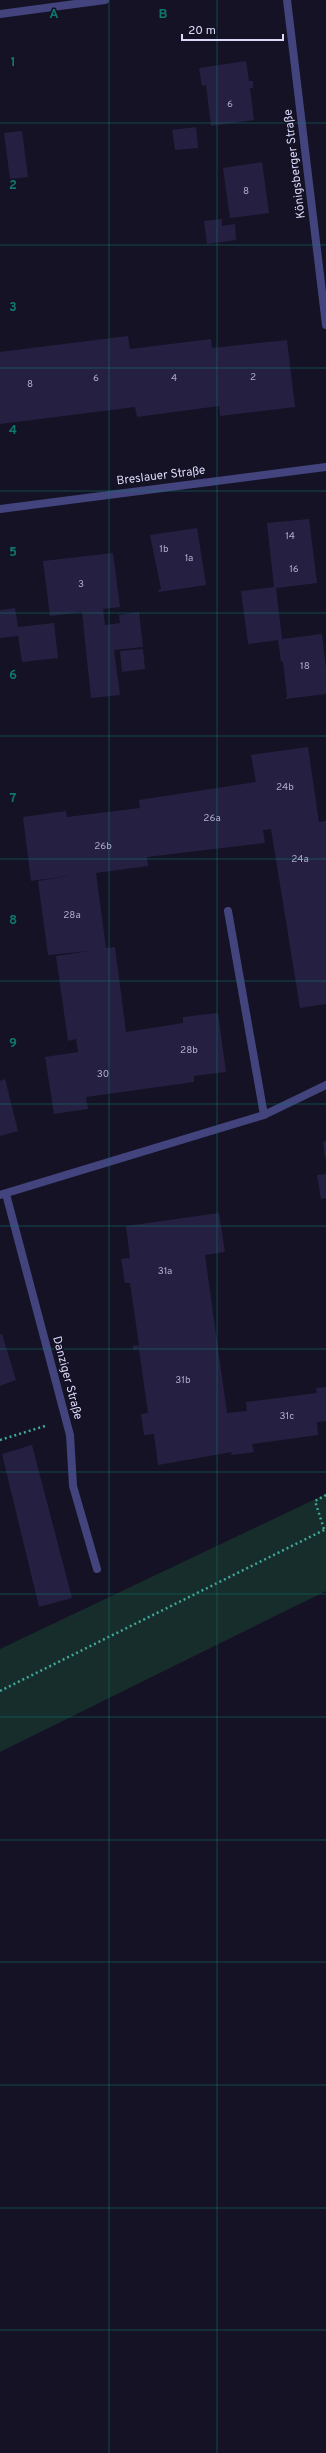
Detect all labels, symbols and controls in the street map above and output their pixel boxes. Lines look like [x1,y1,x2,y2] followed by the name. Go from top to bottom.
[49,7,59,23] text: A
[159,7,168,23] text: B
[182,16,283,42] scale bar
[188,23,216,39] text: 20 m
[10,55,16,71] text: 1
[227,98,233,111] house number: 6
[280,108,310,220] street label: Königsberger Straße
[9,178,17,194] text: 2
[243,185,249,198] house number: 8
[9,300,17,316] text: 3
[250,371,256,384] house number: 2
[93,372,99,385] house number: 6
[171,372,177,385] house number: 4
[27,378,33,391] house number: 8
[9,423,17,439] text: 4
[116,463,206,489] street label: Breslauer Straße
[285,530,295,543] house number: 14
[159,543,169,556] house number: 1b
[9,545,17,561] text: 5
[185,552,193,565] house number: 1a
[289,563,299,576] house number: 16
[78,578,84,591] house number: 3
[300,660,310,673] house number: 18
[9,668,17,684] text: 6
[276,781,294,794] house number: 24b
[10,791,17,807] text: 7
[203,812,221,825] house number: 26a
[94,840,112,853] house number: 26b
[291,853,309,866] house number: 24a
[63,909,81,922] house number: 28a
[9,913,17,929] text: 8
[9,1036,17,1052] text: 9
[180,1044,198,1057] house number: 28b
[97,1068,109,1081] house number: 30
[158,1265,172,1278] house number: 31a
[48,1334,86,1422] street label: Danziger Straße
[175,1374,191,1387] house number: 31b
[280,1410,294,1423] house number: 31c

